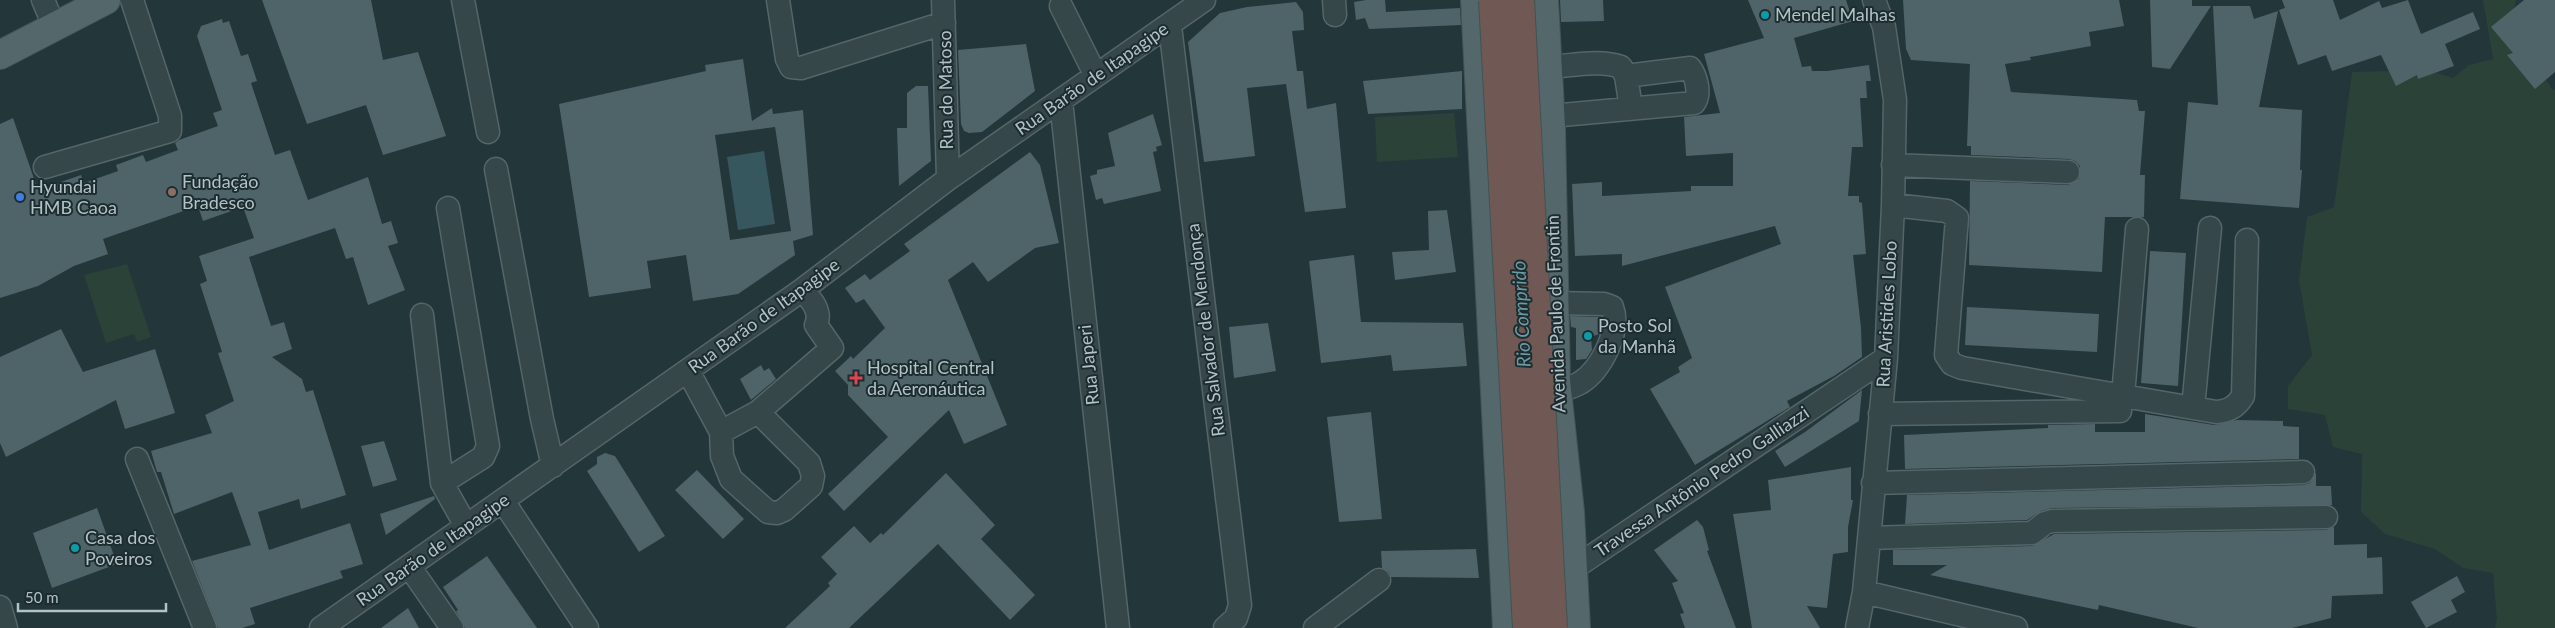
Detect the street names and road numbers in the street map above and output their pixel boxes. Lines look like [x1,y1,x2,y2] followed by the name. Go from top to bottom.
[1011,17,1172,139] street label: Rua Barão de Itapagipe
[933,30,957,150] street label: Rua do Matoso
[1541,215,1569,413] street label: Avenida Paulo de Frontin
[1181,222,1229,438] street label: Rua Salvador de Mendonça
[1871,240,1901,388] street label: Rua Aristides Lobo
[683,253,843,378] street label: Rua Barão de Itapagipe
[1073,324,1103,406] street label: Rua Japeri
[1590,401,1813,561] street label: Travessa Antônio Pedro Galliazzi
[352,488,513,610] street label: Rua Barão de Itapagipe

